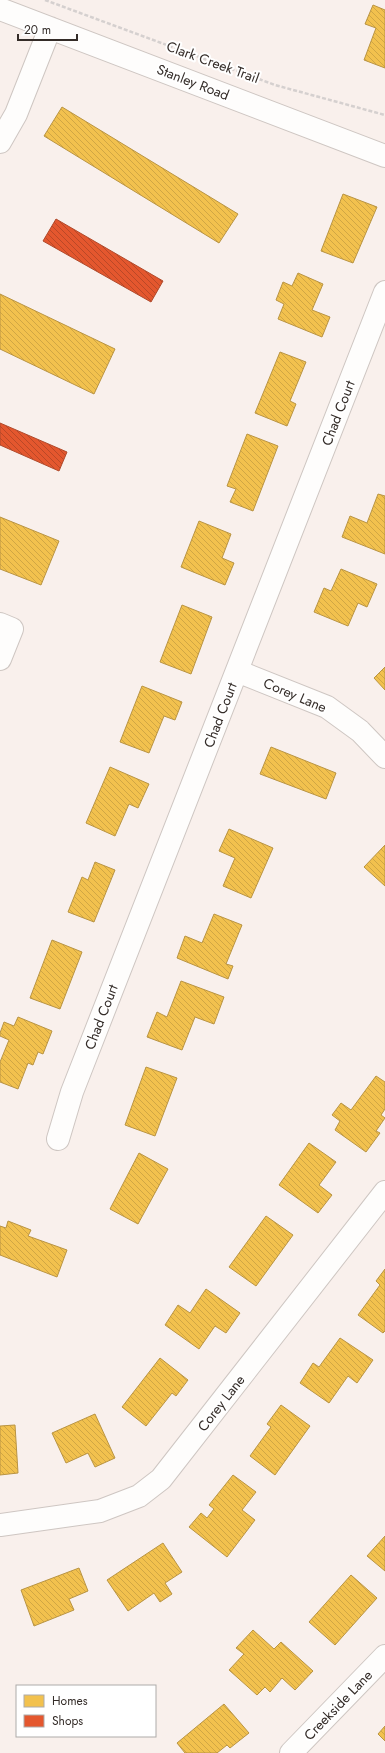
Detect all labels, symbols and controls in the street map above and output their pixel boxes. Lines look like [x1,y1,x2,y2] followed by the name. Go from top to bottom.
[18,16,77,42] scale bar
[24,21,51,39] text: 20 m
[164,36,262,88] street label: Clark Creek Trail
[154,59,232,105] street label: Stanley Road
[316,377,360,449] street label: Chad Court
[260,673,330,717] street label: Corey Lane
[198,679,242,751] street label: Chad Court
[79,981,123,1053] street label: Chad Court
[193,1371,249,1435] street label: Corey Lane
[299,1665,377,1745] street label: Creekside Lane
[16,1685,156,1737] legend
[52,1692,88,1710] text: Homes
[52,1712,83,1730] text: Shops

